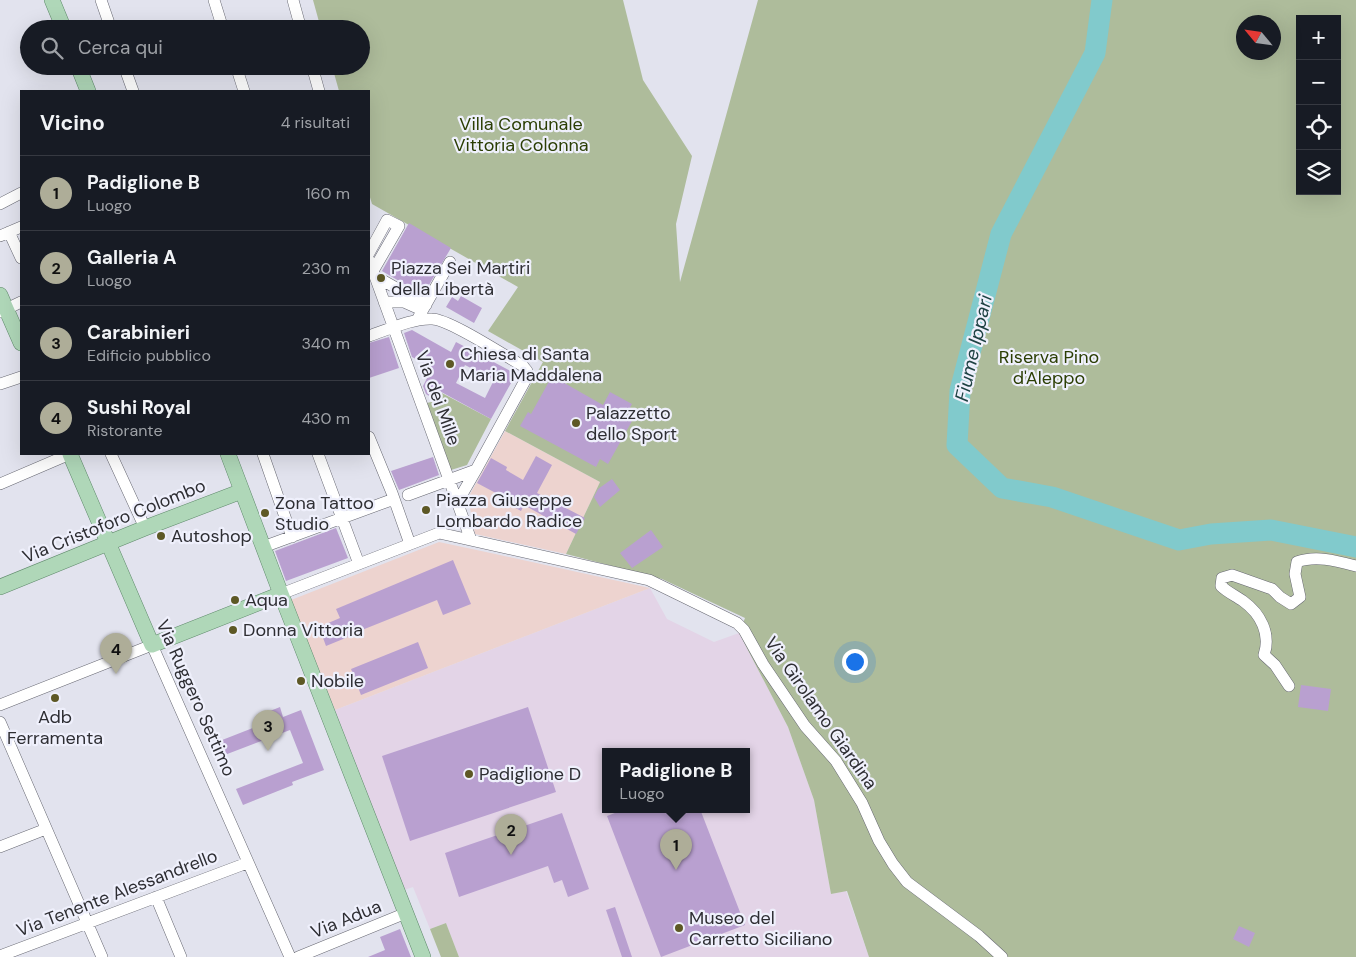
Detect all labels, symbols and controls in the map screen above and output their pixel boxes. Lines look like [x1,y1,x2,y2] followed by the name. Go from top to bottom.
[1236,15,1281,60] north arrow
[1296,15,1341,195] map controls
[1296,15,1341,60] button: +
[20,20,370,75] search box
[38,34,66,62] icon: search
[78,35,163,60] text: Cerca qui
[1296,60,1341,105] button: −
[1296,105,1341,150] button: locate
[40,109,105,137] text: Vicino
[281,112,350,133] text: 4 risultati
[453,112,589,157] park label: Villa Comunale Vittoria Colonna
[1296,150,1341,195] button: layers
[87,170,200,195] text: Padiglione B
[53,183,59,204] text: 1
[306,183,350,204] text: 160 m
[87,195,132,216] text: Luogo
[87,245,177,270] text: Galleria A
[391,256,530,301] place label: Piazza Sei Martiri della Libertà
[51,258,61,279] text: 2
[302,258,350,279] text: 230 m
[87,270,132,291] text: Luogo
[375,272,387,284] marker: Piazza Sei Martiri della Libertà
[949,292,998,404] water label: Fiume Ippari
[87,320,190,345] text: Carabinieri
[51,333,61,354] text: 3
[301,333,350,354] text: 340 m
[460,342,602,387] place label: Chiesa di Santa Maria Maddalena
[87,345,211,366] text: Edificio pubblico
[999,345,1099,390] park label: Riserva Pino d'Aleppo
[410,347,466,449] street label: Via dei Mille
[444,358,456,370] marker: Chiesa di Santa Maria Maddalena
[87,395,191,420] text: Sushi Royal
[586,401,677,446] place label: Palazzetto dello Sport
[51,408,61,429] text: 4
[301,408,350,429] text: 430 m
[570,417,582,429] marker: Palazzetto dello Sport
[87,420,163,441] text: Ristorante
[19,473,209,569] street label: Via Cristoforo Colombo
[436,488,582,533] place label: Piazza Giuseppe Lombardo Radice
[275,491,374,536] place label: Zona Tattoo Studio
[420,504,432,516] marker: Piazza Giuseppe Lombardo Radice
[259,507,271,519] marker: Zona Tattoo Studio
[171,524,252,548] place label: Autoshop
[155,530,167,542] marker: Autoshop
[245,588,288,612] place label: Aqua
[229,594,241,606] marker: Aqua
[151,616,241,780] street label: Via Ruggero Settimo
[243,618,363,642] place label: Donna Vittoria
[227,624,239,636] marker: Donna Vittoria
[759,632,883,794] street label: Via Girolamo Giardina
[100,633,132,674] pin: 4
[842,649,868,675] your location
[311,669,364,693] place label: Nobile
[295,675,307,687] marker: Nobile
[49,692,61,704] marker: Adb Ferramenta
[7,705,103,750] place label: Adb Ferramenta
[252,710,284,751] pin: 3
[602,748,750,813] popup
[620,758,732,783] text: Padiglione B
[479,762,581,786] place label: Padiglione D
[463,768,475,780] marker: Padiglione D
[620,783,664,804] text: Luogo
[495,814,527,855] pin: 2
[660,829,692,870] pin: 1
[13,844,221,942] street label: Via Tenente Alessandrello
[307,894,385,944] street label: Via Adua
[689,906,832,951] place label: Museo del Carretto Siciliano
[673,922,685,934] marker: Museo del Carretto Siciliano

